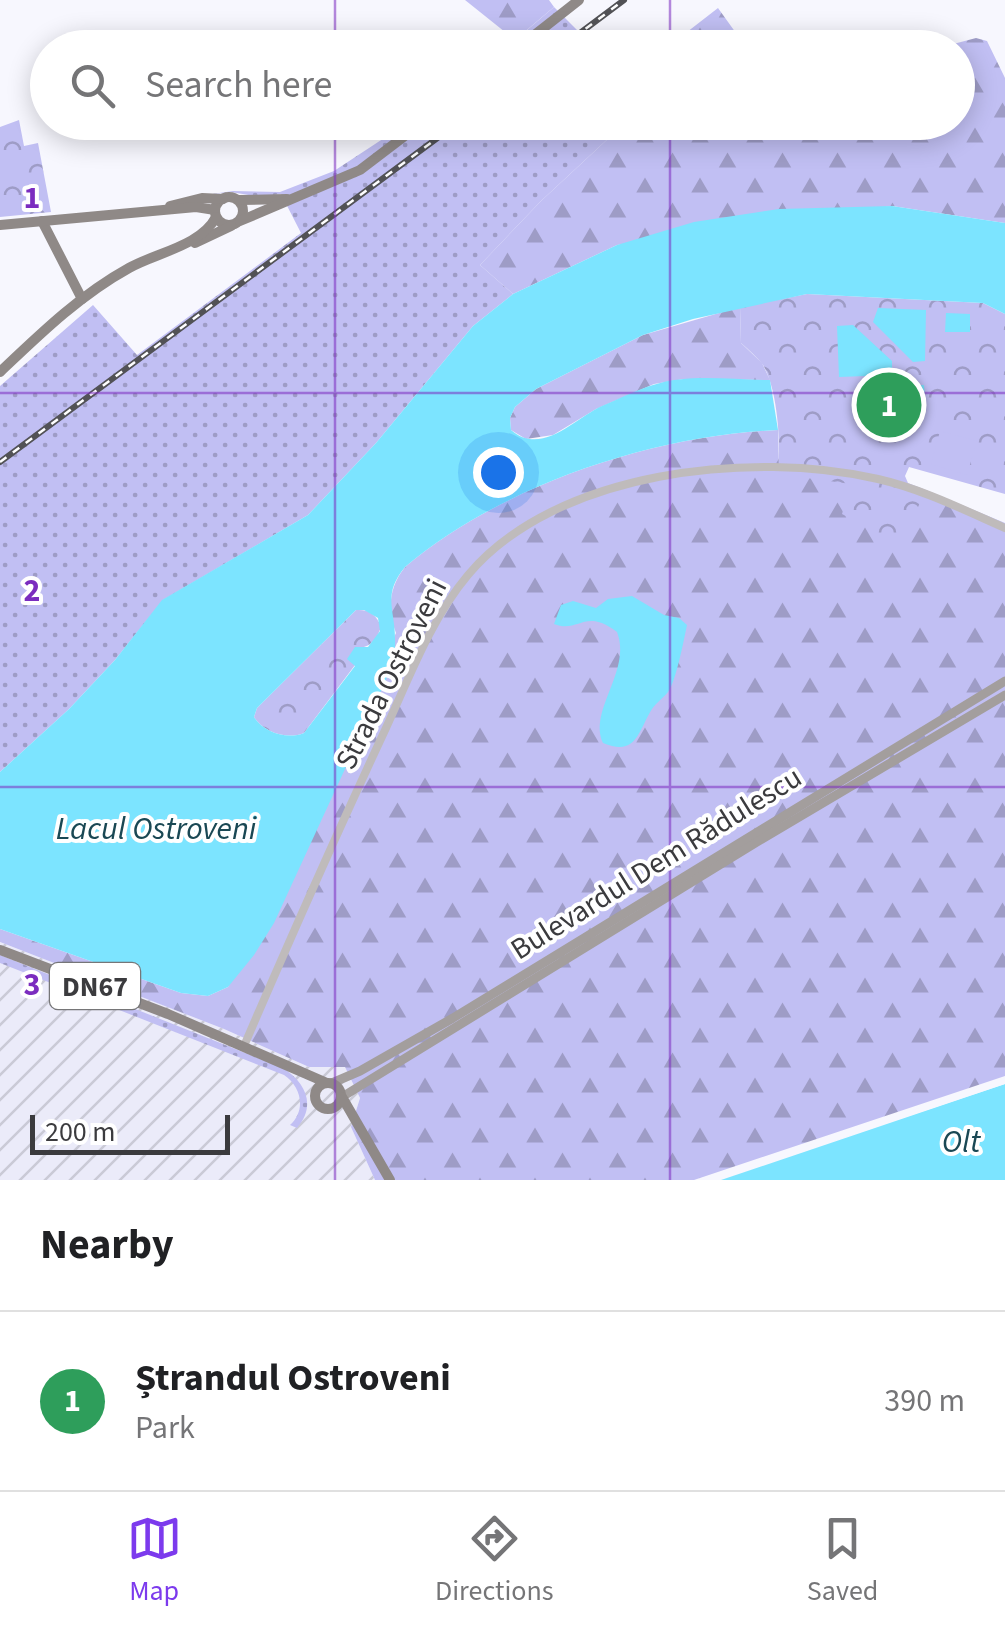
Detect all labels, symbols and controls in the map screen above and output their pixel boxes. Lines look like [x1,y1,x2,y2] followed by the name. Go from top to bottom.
[30,30,975,140] search box
[65,58,120,113] icon: search
[145,58,332,112] text: Search here
[24,175,40,221] text: 1
[856,368,922,442] pin: 1
[473,447,524,498] your location
[24,568,40,614] text: 2
[325,571,458,777] street label: Strada Ostroveni
[502,756,810,971] street label: Bulevardul Dem Rădulescu
[56,806,257,852] water label: Lacul Ostroveni
[24,962,40,1008] text: 3
[50,963,140,1009] road number: DN67
[30,1110,230,1154] scale bar
[45,1112,116,1152] text: 200 m
[942,1119,982,1165] water label: Olt
[40,1215,174,1275] text: Nearby
[135,1351,451,1405] text: Ștrandul Ostroveni
[64,1378,81,1424] text: 1
[884,1378,965,1424] text: 390 m
[135,1405,195,1451] text: Park
[127,1511,182,1611] tab: Map
[435,1511,554,1611] tab: Directions
[807,1511,878,1611] tab: Saved

